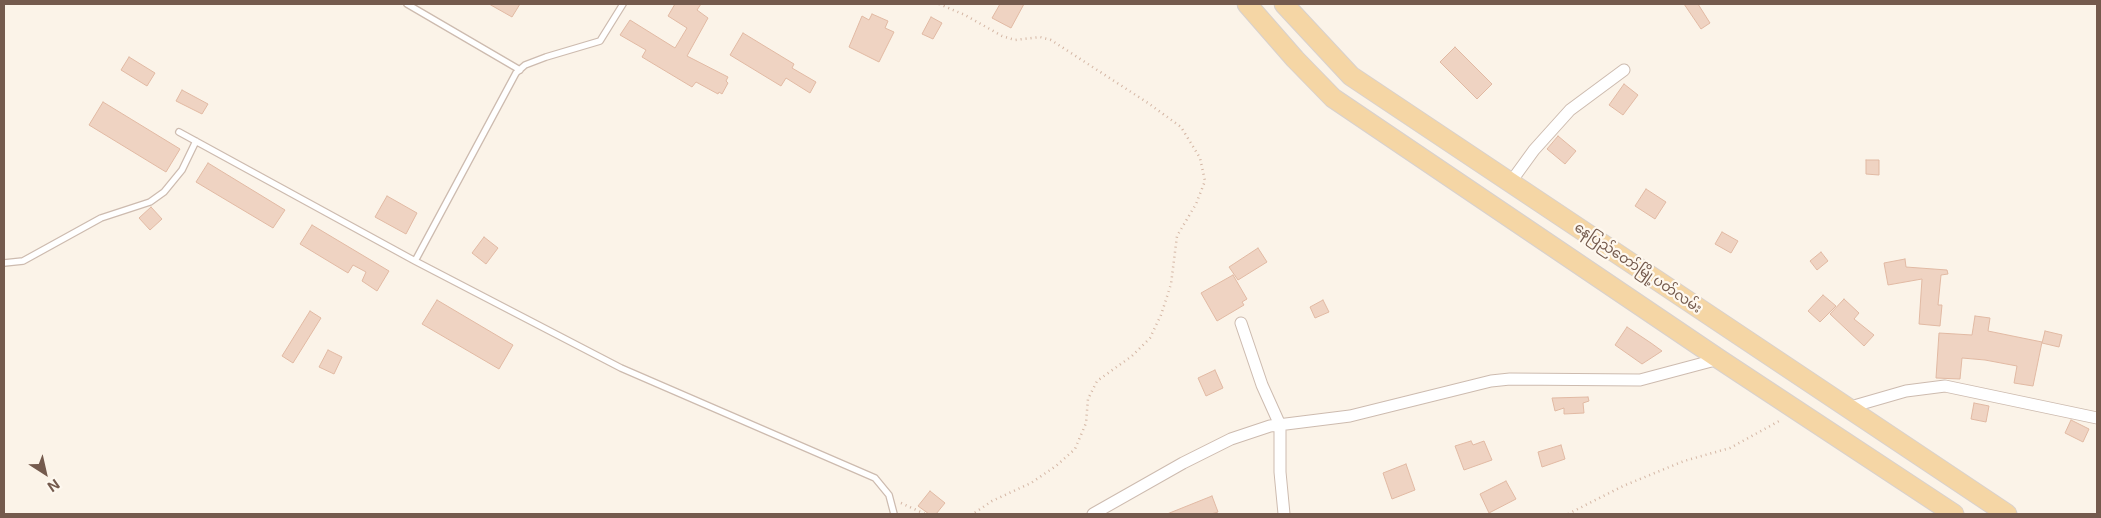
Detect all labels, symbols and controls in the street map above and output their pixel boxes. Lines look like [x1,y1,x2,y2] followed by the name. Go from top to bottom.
[1571,219,1705,317] street label: နေပြည်တော်မြို့ပတ်လမ်း
[20,448,70,498] north arrow
[45,476,63,496] text: N

